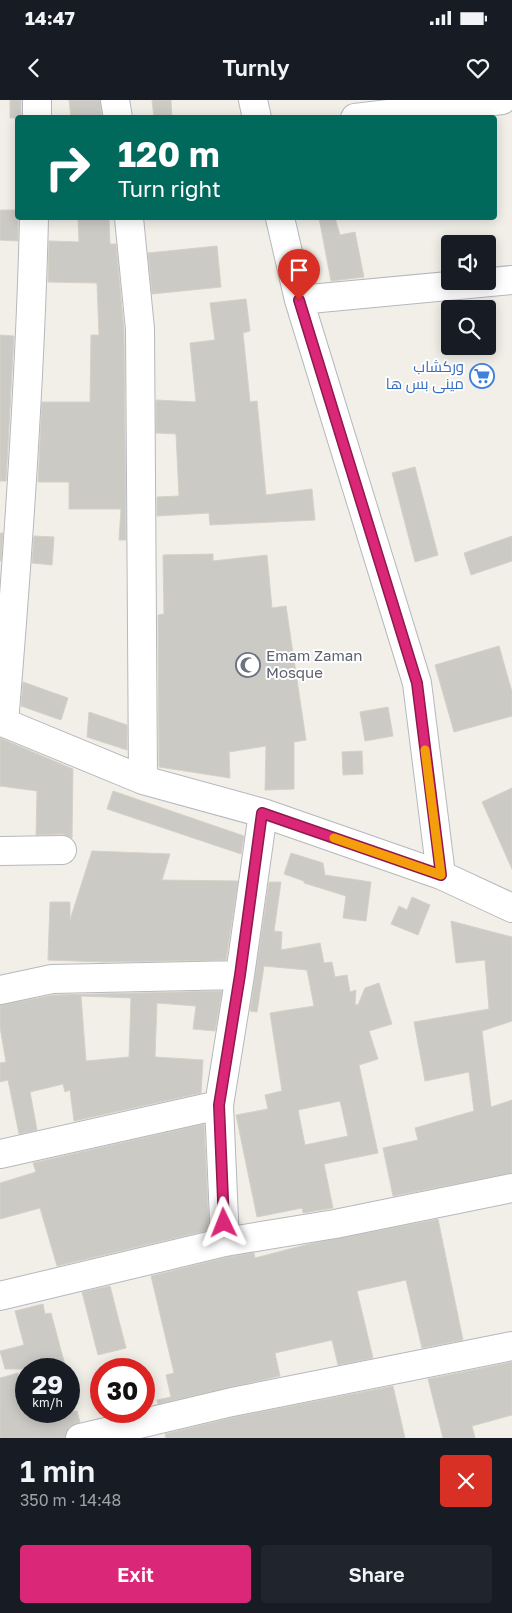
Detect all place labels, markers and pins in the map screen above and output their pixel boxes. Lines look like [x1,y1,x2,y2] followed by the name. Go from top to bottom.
[278,249,320,300] pin
[386,357,464,394] place label: ورکشاب مینی بس ها
[469,363,495,389] supermarket icon: ورکشاب مینی بس ها
[266,646,362,681] place label: Emam Zaman Mosque
[235,652,261,678] mosque icon: Emam Zaman Mosque

